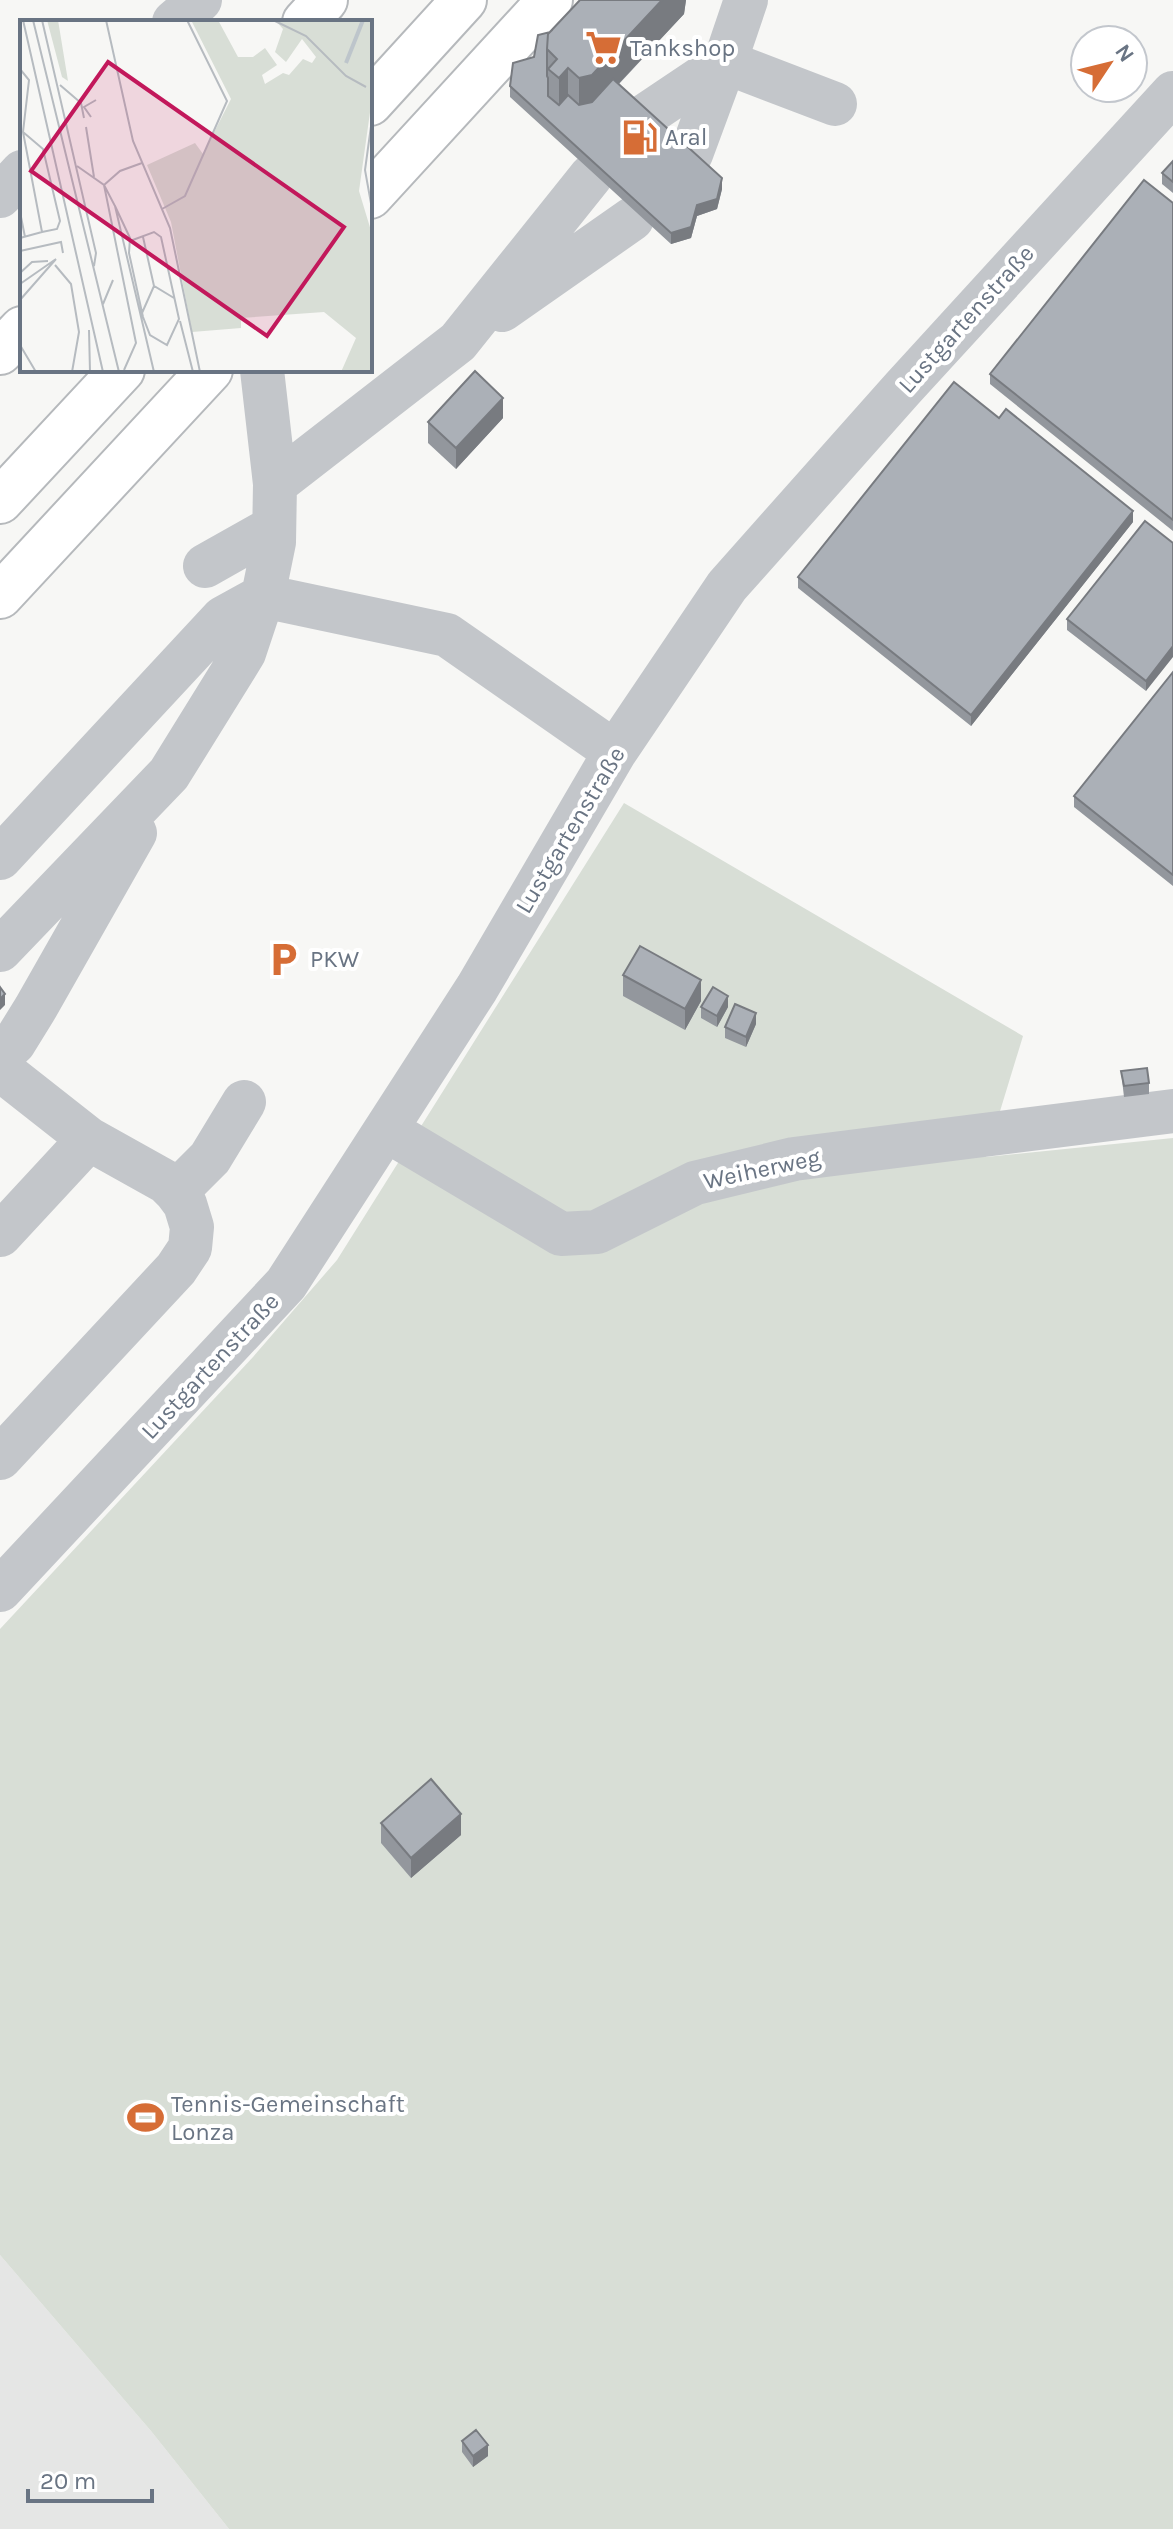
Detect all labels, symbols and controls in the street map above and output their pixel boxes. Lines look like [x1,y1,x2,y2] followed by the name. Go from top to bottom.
[20,20,372,372] inset map
[1069,24,1149,104] north arrow
[585,29,623,67] supermarket icon: Tankshop
[630,34,735,62] place label: Tankshop
[1109,39,1140,67] text: N
[620,118,658,156] fuel station icon: Aral
[665,123,707,151] place label: Aral
[892,239,1040,399] street label: Lustgartenstraße
[509,742,631,918] street label: Lustgartenstraße
[265,940,303,978] parking icon: PKW
[310,945,360,973] place label: PKW
[701,1143,824,1195] street label: Weiherweg
[135,1287,285,1445] street label: Lustgartenstraße
[171,2090,405,2146] place label: Tennis-Gemeinschaft Lonza
[126,2099,164,2137] sports icon: Tennis-Gemeinschaft Lonza
[28,2453,152,2503] scale bar
[40,2467,96,2495] text: 20 m

